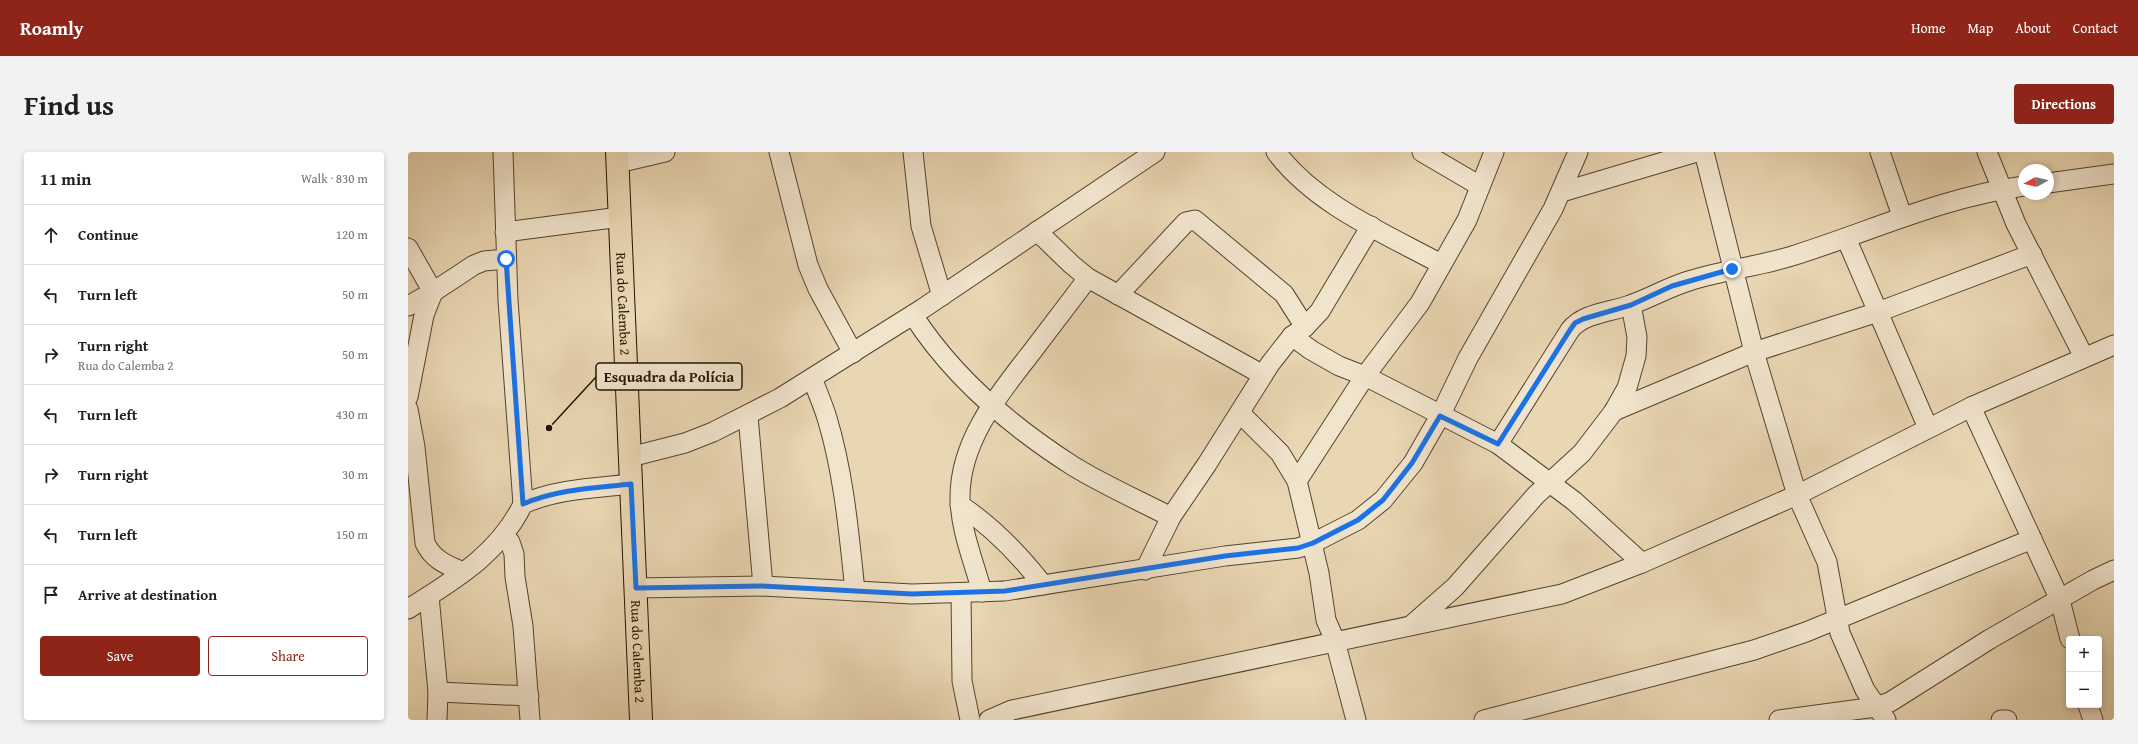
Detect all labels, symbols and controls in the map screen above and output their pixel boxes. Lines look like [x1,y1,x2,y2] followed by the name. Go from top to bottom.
[20,14,84,42] text: Roamly
[1911,18,1946,38] text: Home
[1968,18,1993,38] text: Map
[2015,18,2051,38] text: About
[2073,18,2118,38] text: Contact
[24,84,114,125] text: Find us
[2014,84,2114,124] button: Directions
[2018,164,2054,200] north arrow
[40,166,91,191] text: 11 min
[301,169,368,188] text: Walk · 830 m
[40,224,62,246] icon: ahead
[78,224,139,245] text: Continue
[336,225,368,244] text: 120 m
[497,250,515,268] route start
[611,252,636,356] street label: Rua do Calemba 2
[1723,260,1741,278] route end
[40,284,62,306] icon: left
[78,284,137,305] text: Turn left
[342,285,368,304] text: 50 m
[78,335,149,356] text: Turn right
[40,344,62,366] icon: right
[342,345,368,364] text: 50 m
[78,356,174,375] text: Rua do Calemba 2
[596,363,742,390] callout: Esquadra da Polícia
[604,366,734,387] text: Esquadra da Polícia
[40,404,62,426] icon: left
[78,404,137,425] text: Turn left
[336,405,368,424] text: 430 m
[40,464,62,486] icon: right
[78,464,149,485] text: Turn right
[342,465,368,484] text: 30 m
[40,524,62,546] icon: left
[78,524,137,545] text: Turn left
[336,525,368,544] text: 150 m
[40,584,62,606] icon: arrive
[78,584,217,605] text: Arrive at destination
[626,600,650,703] street label: Rua do Calemba 2
[40,636,200,676] button: Save
[208,636,368,676] button: Share
[2066,636,2102,708] map controls
[2066,636,2102,672] button: +
[2066,672,2102,708] button: −

